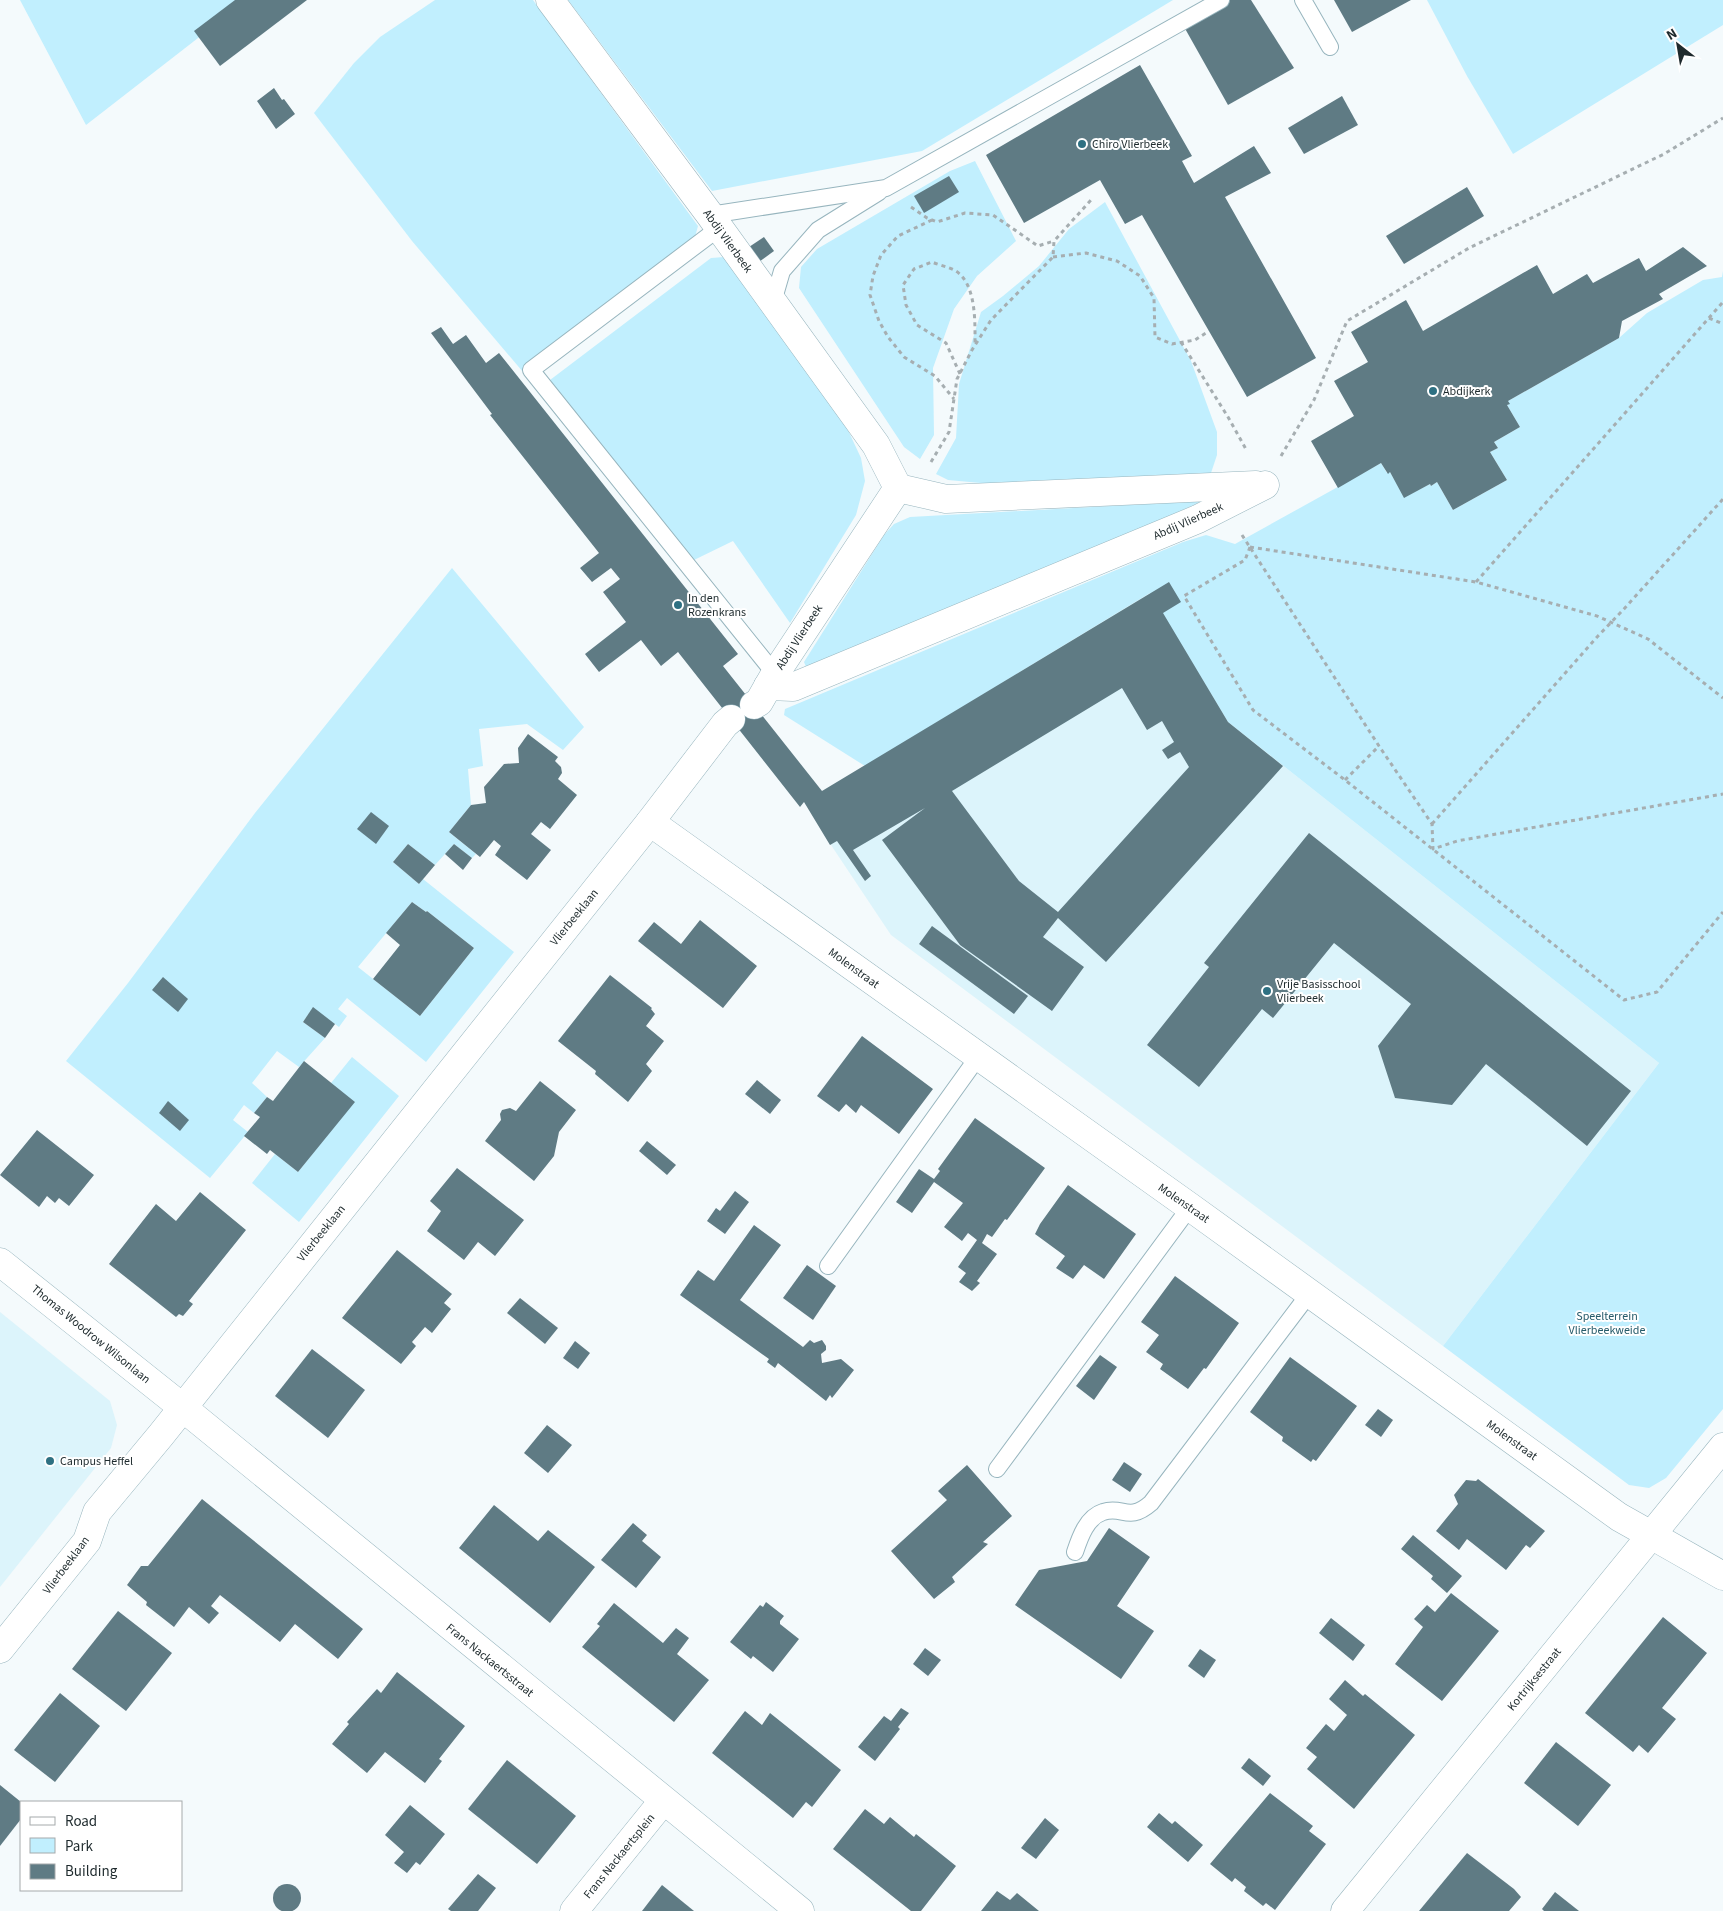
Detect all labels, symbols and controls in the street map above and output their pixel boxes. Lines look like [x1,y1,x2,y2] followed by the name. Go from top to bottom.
[1653,20,1703,70] north arrow
[1663,24,1681,46] text: N
[1092,136,1168,153] place label: Chiro Vlierbeek
[1076,138,1088,150] marker: Chiro Vlierbeek
[699,206,757,277] street label: Abdij Vlierbeek
[1443,383,1491,400] place label: Abdijkerk
[1427,385,1439,397] marker: Abdijkerk
[1151,498,1226,544] street label: Abdij Vlierbeek
[688,590,746,621] place label: In den Rozenkrans
[672,599,684,611] marker: In den Rozenkrans
[772,601,827,673] street label: Abdij Vlierbeek
[546,885,603,949] street label: Vlierbeeklaan
[825,944,883,993] street label: Molenstraat
[1277,976,1361,1007] place label: Vrije Basisschool Vlierbeek
[1261,985,1273,997] marker: Vrije Basisschool Vlierbeek
[1154,1179,1213,1227] street label: Molenstraat
[293,1201,350,1265] street label: Vlierbeeklaan
[28,1281,154,1388] street label: Thomas Woodrow Wilsonlaan
[1569,1308,1645,1339] park label: Speelterrein Vlierbeekweide
[1483,1416,1541,1465] street label: Molenstraat
[60,1453,133,1470] place label: Campus Heffel
[44,1455,56,1467] marker: Campus Heffel
[39,1533,94,1598] street label: Vlierbeeklaan
[442,1620,537,1701] street label: Frans Nackaertsstraat
[1503,1644,1565,1715] street label: Kortrijksestraat
[20,1801,182,1891] legend
[580,1810,659,1902] street label: Frans Nackaertsplein
[65,1811,97,1832] text: Road
[65,1836,94,1857] text: Park
[65,1861,118,1882] text: Building

